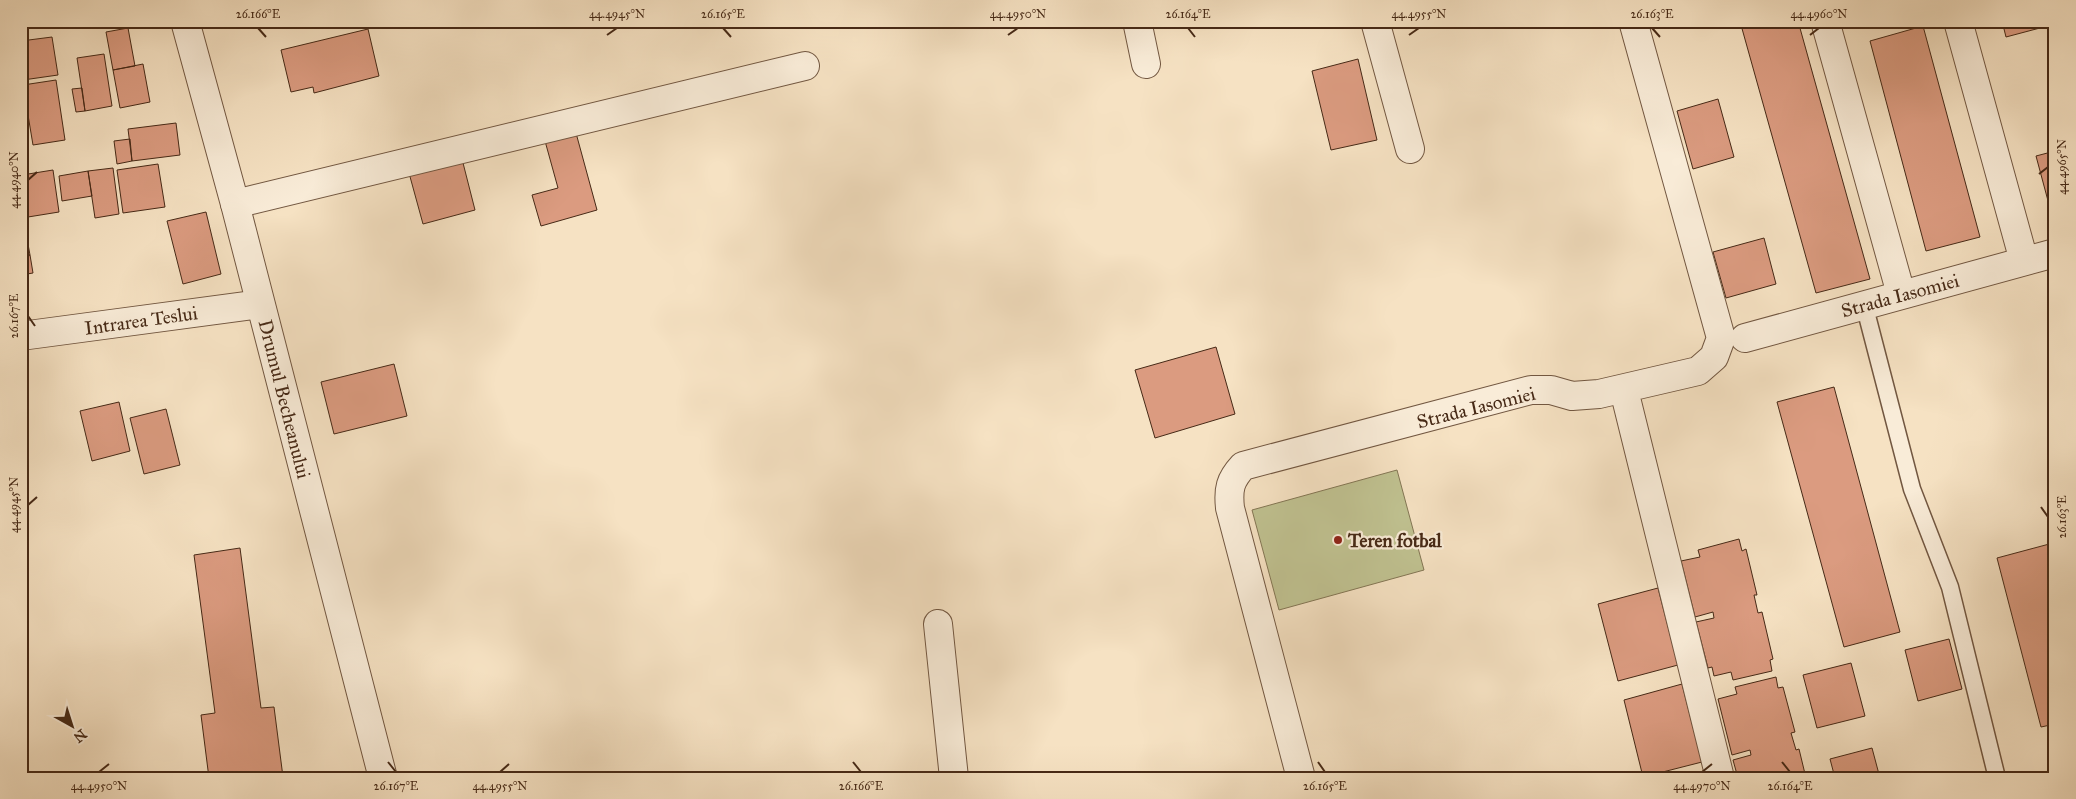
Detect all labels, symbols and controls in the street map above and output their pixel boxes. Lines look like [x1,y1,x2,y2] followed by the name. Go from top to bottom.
[236,7,281,21] text: 26.166°E
[589,7,645,21] text: 44.4945°N
[701,7,745,21] text: 26.165°E
[990,7,1046,21] text: 44.4950°N
[1165,7,1211,21] text: 26.164°E
[1391,7,1447,21] text: 44.4955°N
[1630,7,1674,21] text: 26.163°E
[1790,7,1848,21] text: 44.4960°N
[2055,139,2069,195] text: 44.4965°N
[7,151,21,209] text: 44.4940°N
[1839,269,1962,322] street label: Strada Iasomiei
[7,293,21,338] text: 26.167°E
[83,301,199,340] street label: Intrarea Teslui
[254,317,315,481] street label: Drumul Becheanului
[1414,382,1538,433] street label: Strada Iasomiei
[7,477,21,533] text: 44.4945°N
[2055,495,2069,539] text: 26.163°E
[1347,529,1443,552] place label: Teren fotbal
[1332,534,1344,546] marker: Teren fotbal
[48,702,98,752] north arrow
[70,725,90,746] text: N
[71,779,127,793] text: 44.4950°N
[374,779,419,793] text: 26.167°E
[472,779,528,793] text: 44.4955°N
[839,779,884,793] text: 26.166°E
[1303,779,1347,793] text: 26.165°E
[1673,779,1731,793] text: 44.4970°N
[1767,779,1813,793] text: 26.164°E

